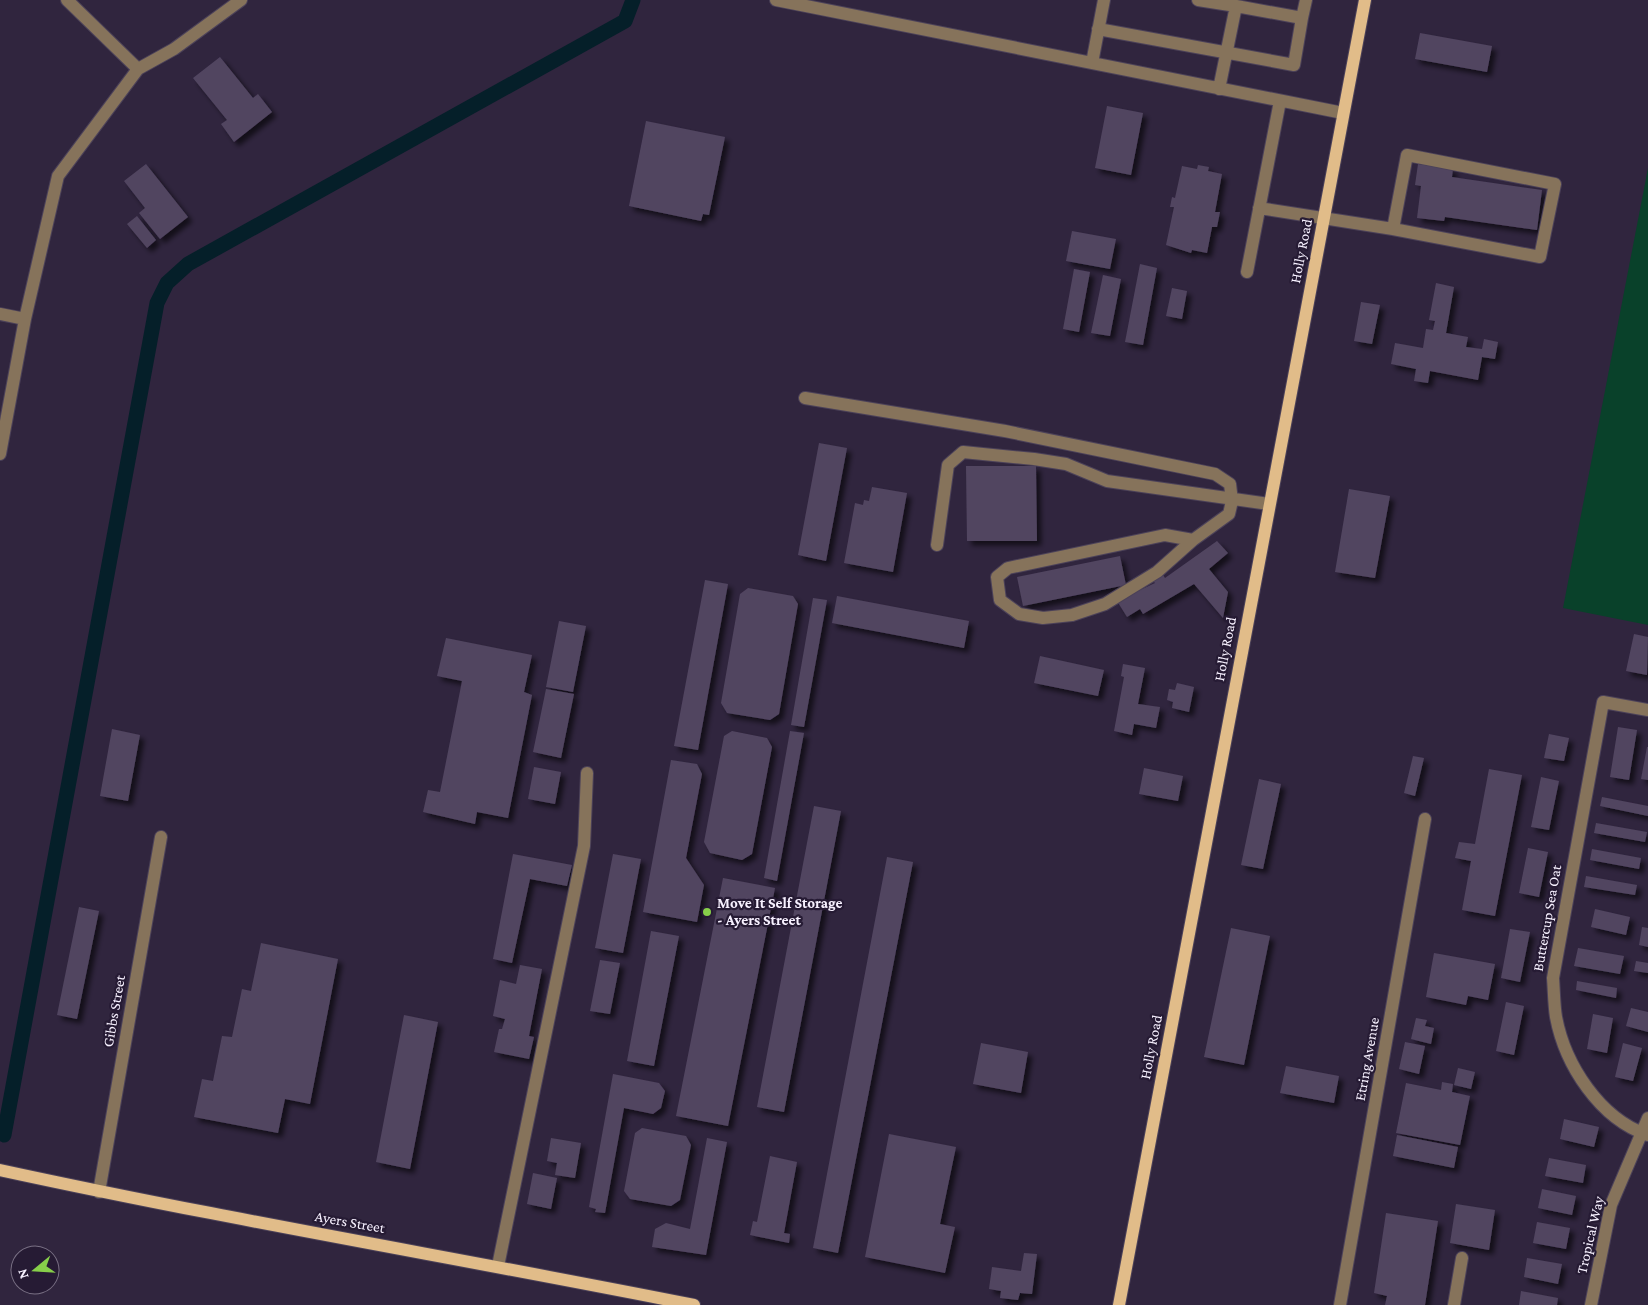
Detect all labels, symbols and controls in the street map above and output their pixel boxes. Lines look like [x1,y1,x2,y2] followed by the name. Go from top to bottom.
[1287,217,1316,285] street label: Holly Road
[1211,615,1240,683] street label: Holly Road
[1530,863,1565,973] street label: Buttercup Sea Oat
[717,895,843,928] place label: Move It Self Storage - Ayers Street
[701,906,713,918] marker: Move It Self Storage - Ayers Street
[100,973,128,1048] street label: Gibbs Street
[1137,1013,1166,1081] street label: Holly Road
[1352,1016,1383,1102] street label: Etring Avenue
[1573,1195,1608,1276] street label: Tropical Way
[314,1208,387,1237] street label: Ayers Street
[10,1245,60,1295] north arrow
[13,1267,32,1281] text: N

